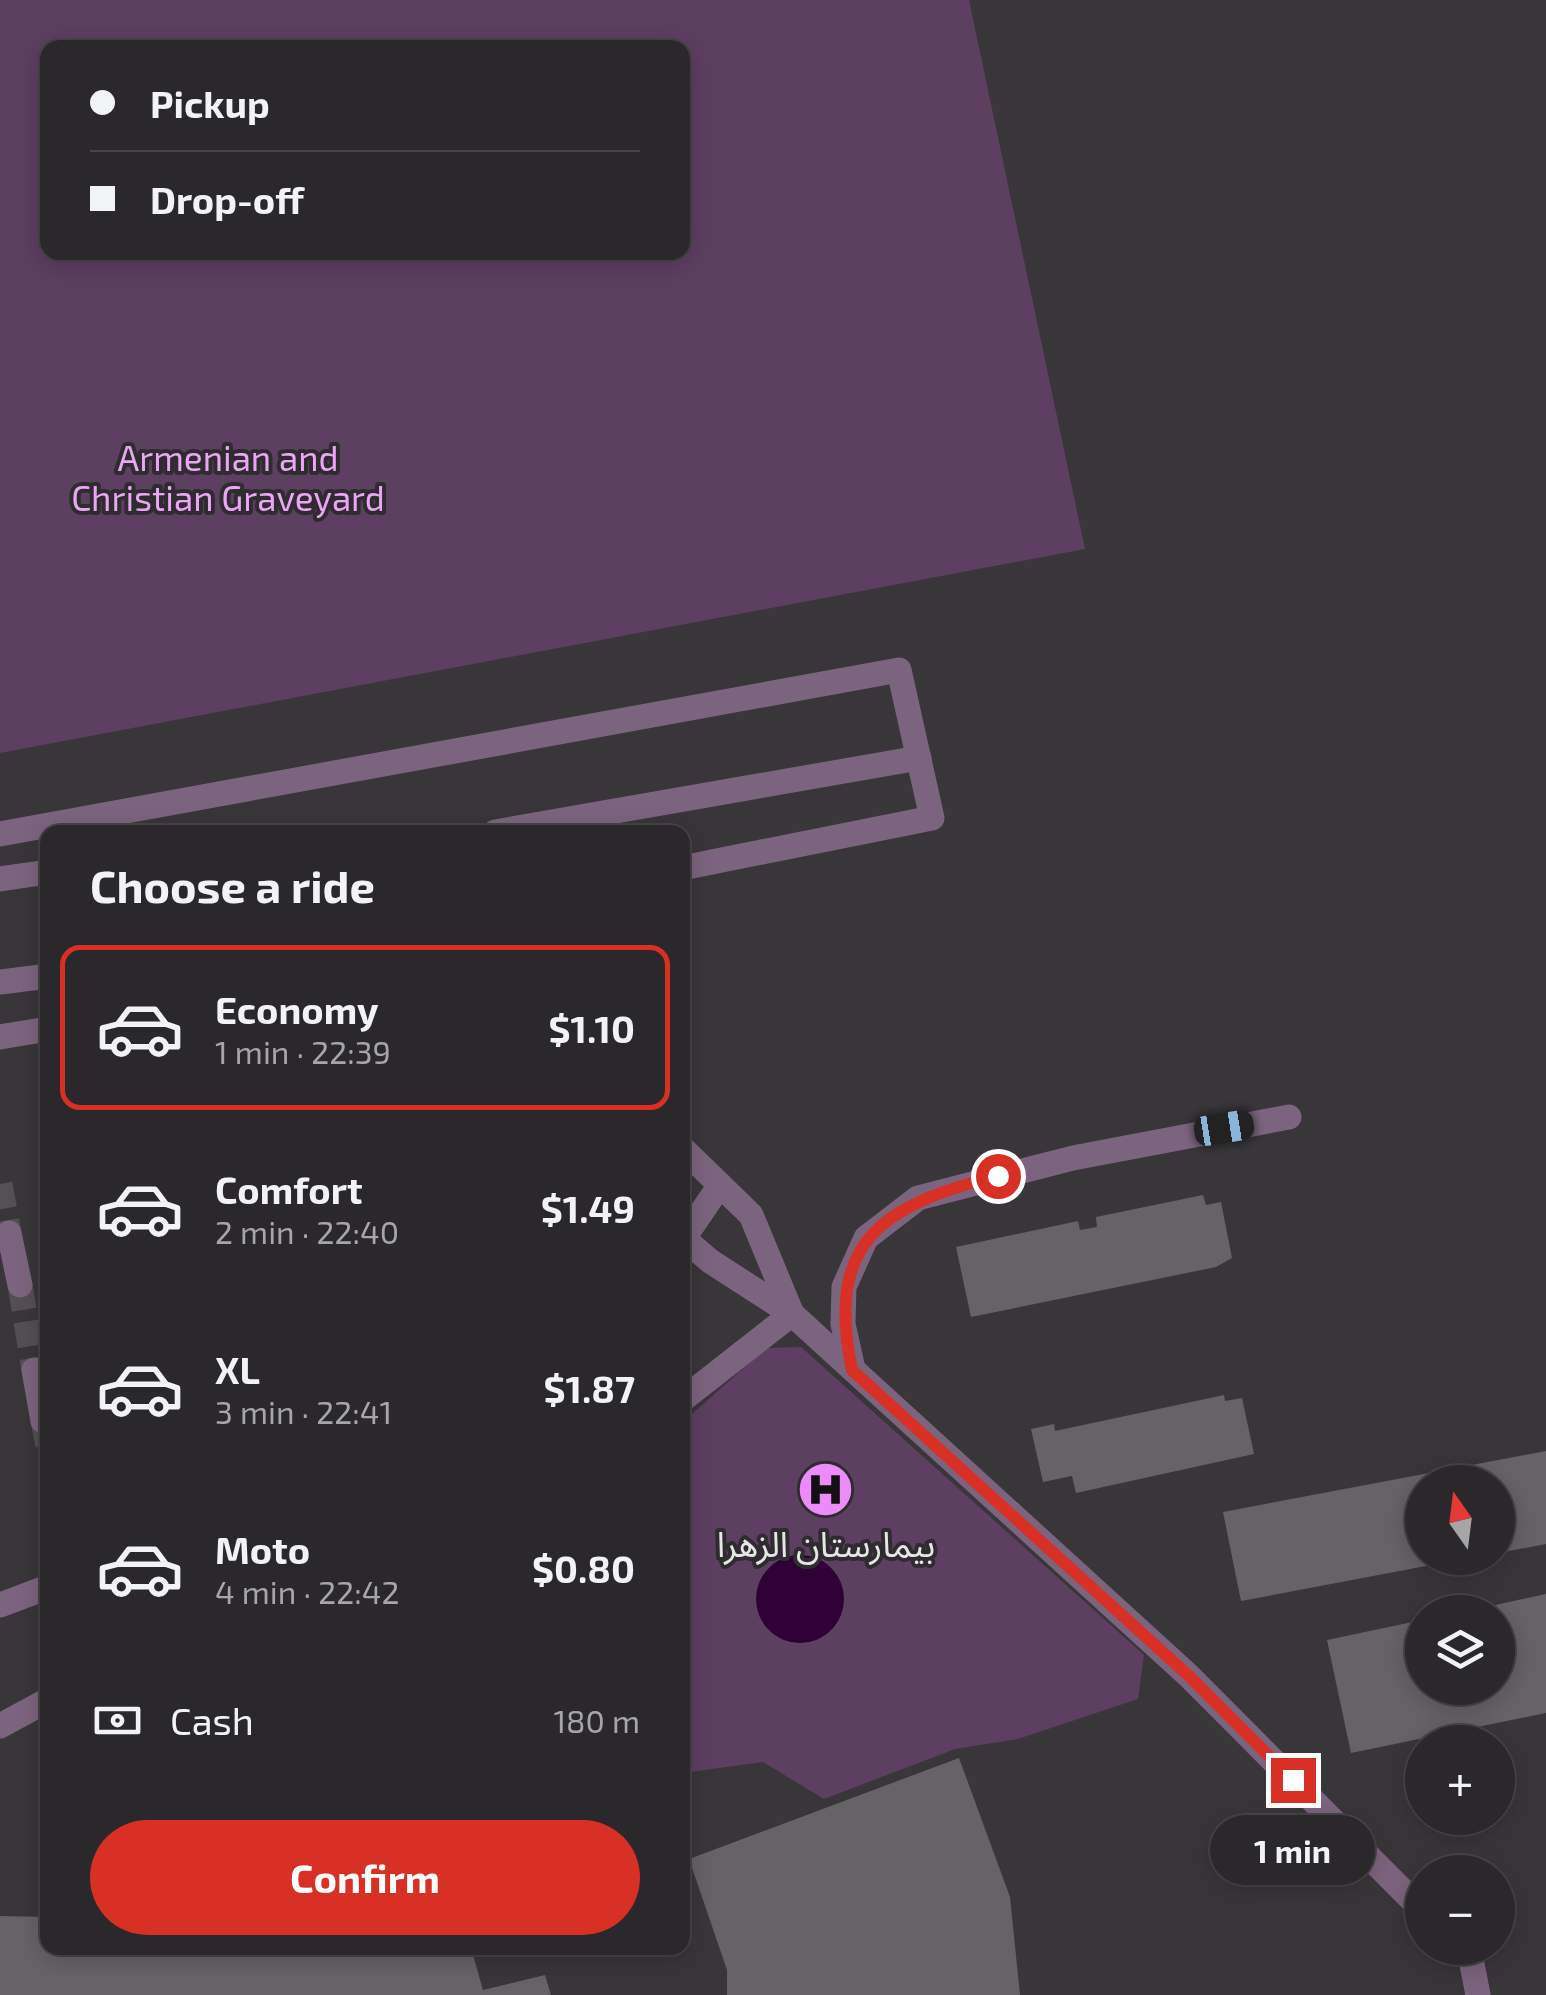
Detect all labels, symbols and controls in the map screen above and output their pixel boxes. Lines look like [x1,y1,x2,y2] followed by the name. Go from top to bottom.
[150,80,270,126] text: Pickup
[150,176,304,222] text: Drop-off
[71,436,385,518] park label: Armenian and Christian Graveyard
[90,858,375,912] text: Choose a ride
[95,983,185,1073] icon: car
[215,986,379,1032] text: Economy
[549,1005,635,1051] text: $1.10
[215,1032,391,1070] text: 1 min · 22:39
[1192,1108,1256,1148] car
[976,1154,1021,1199] route start
[95,1163,185,1253] icon: car
[215,1166,363,1212] text: Comfort
[541,1185,635,1231] text: $1.49
[215,1212,399,1250] text: 2 min · 22:40
[95,1343,185,1433] icon: car
[215,1346,260,1392] text: XL
[544,1365,635,1411] text: $1.87
[215,1392,392,1430] text: 3 min · 22:41
[796,1459,856,1519] hospital icon: بیمارستان الزهرا
[1405,1465,1515,1575] north arrow
[1405,1465,1515,1965] map controls
[717,1522,935,1566] place label: بیمارستان الزهرا
[95,1523,185,1613] icon: car
[215,1526,310,1572] text: Moto
[532,1545,635,1591] text: $0.80
[215,1572,399,1610] text: 4 min · 22:42
[1405,1595,1515,1705] button: layers
[90,1693,145,1748] icon: cash
[170,1697,254,1743] text: Cash
[553,1701,640,1739] text: 180 m
[1405,1725,1515,1835] button: +
[1271,1758,1316,1803] route end
[1210,1815,1376,1885] callout: 1 min
[90,1820,640,1935] button: Confirm
[1254,1831,1331,1869] text: 1 min
[1405,1855,1515,1965] button: −

